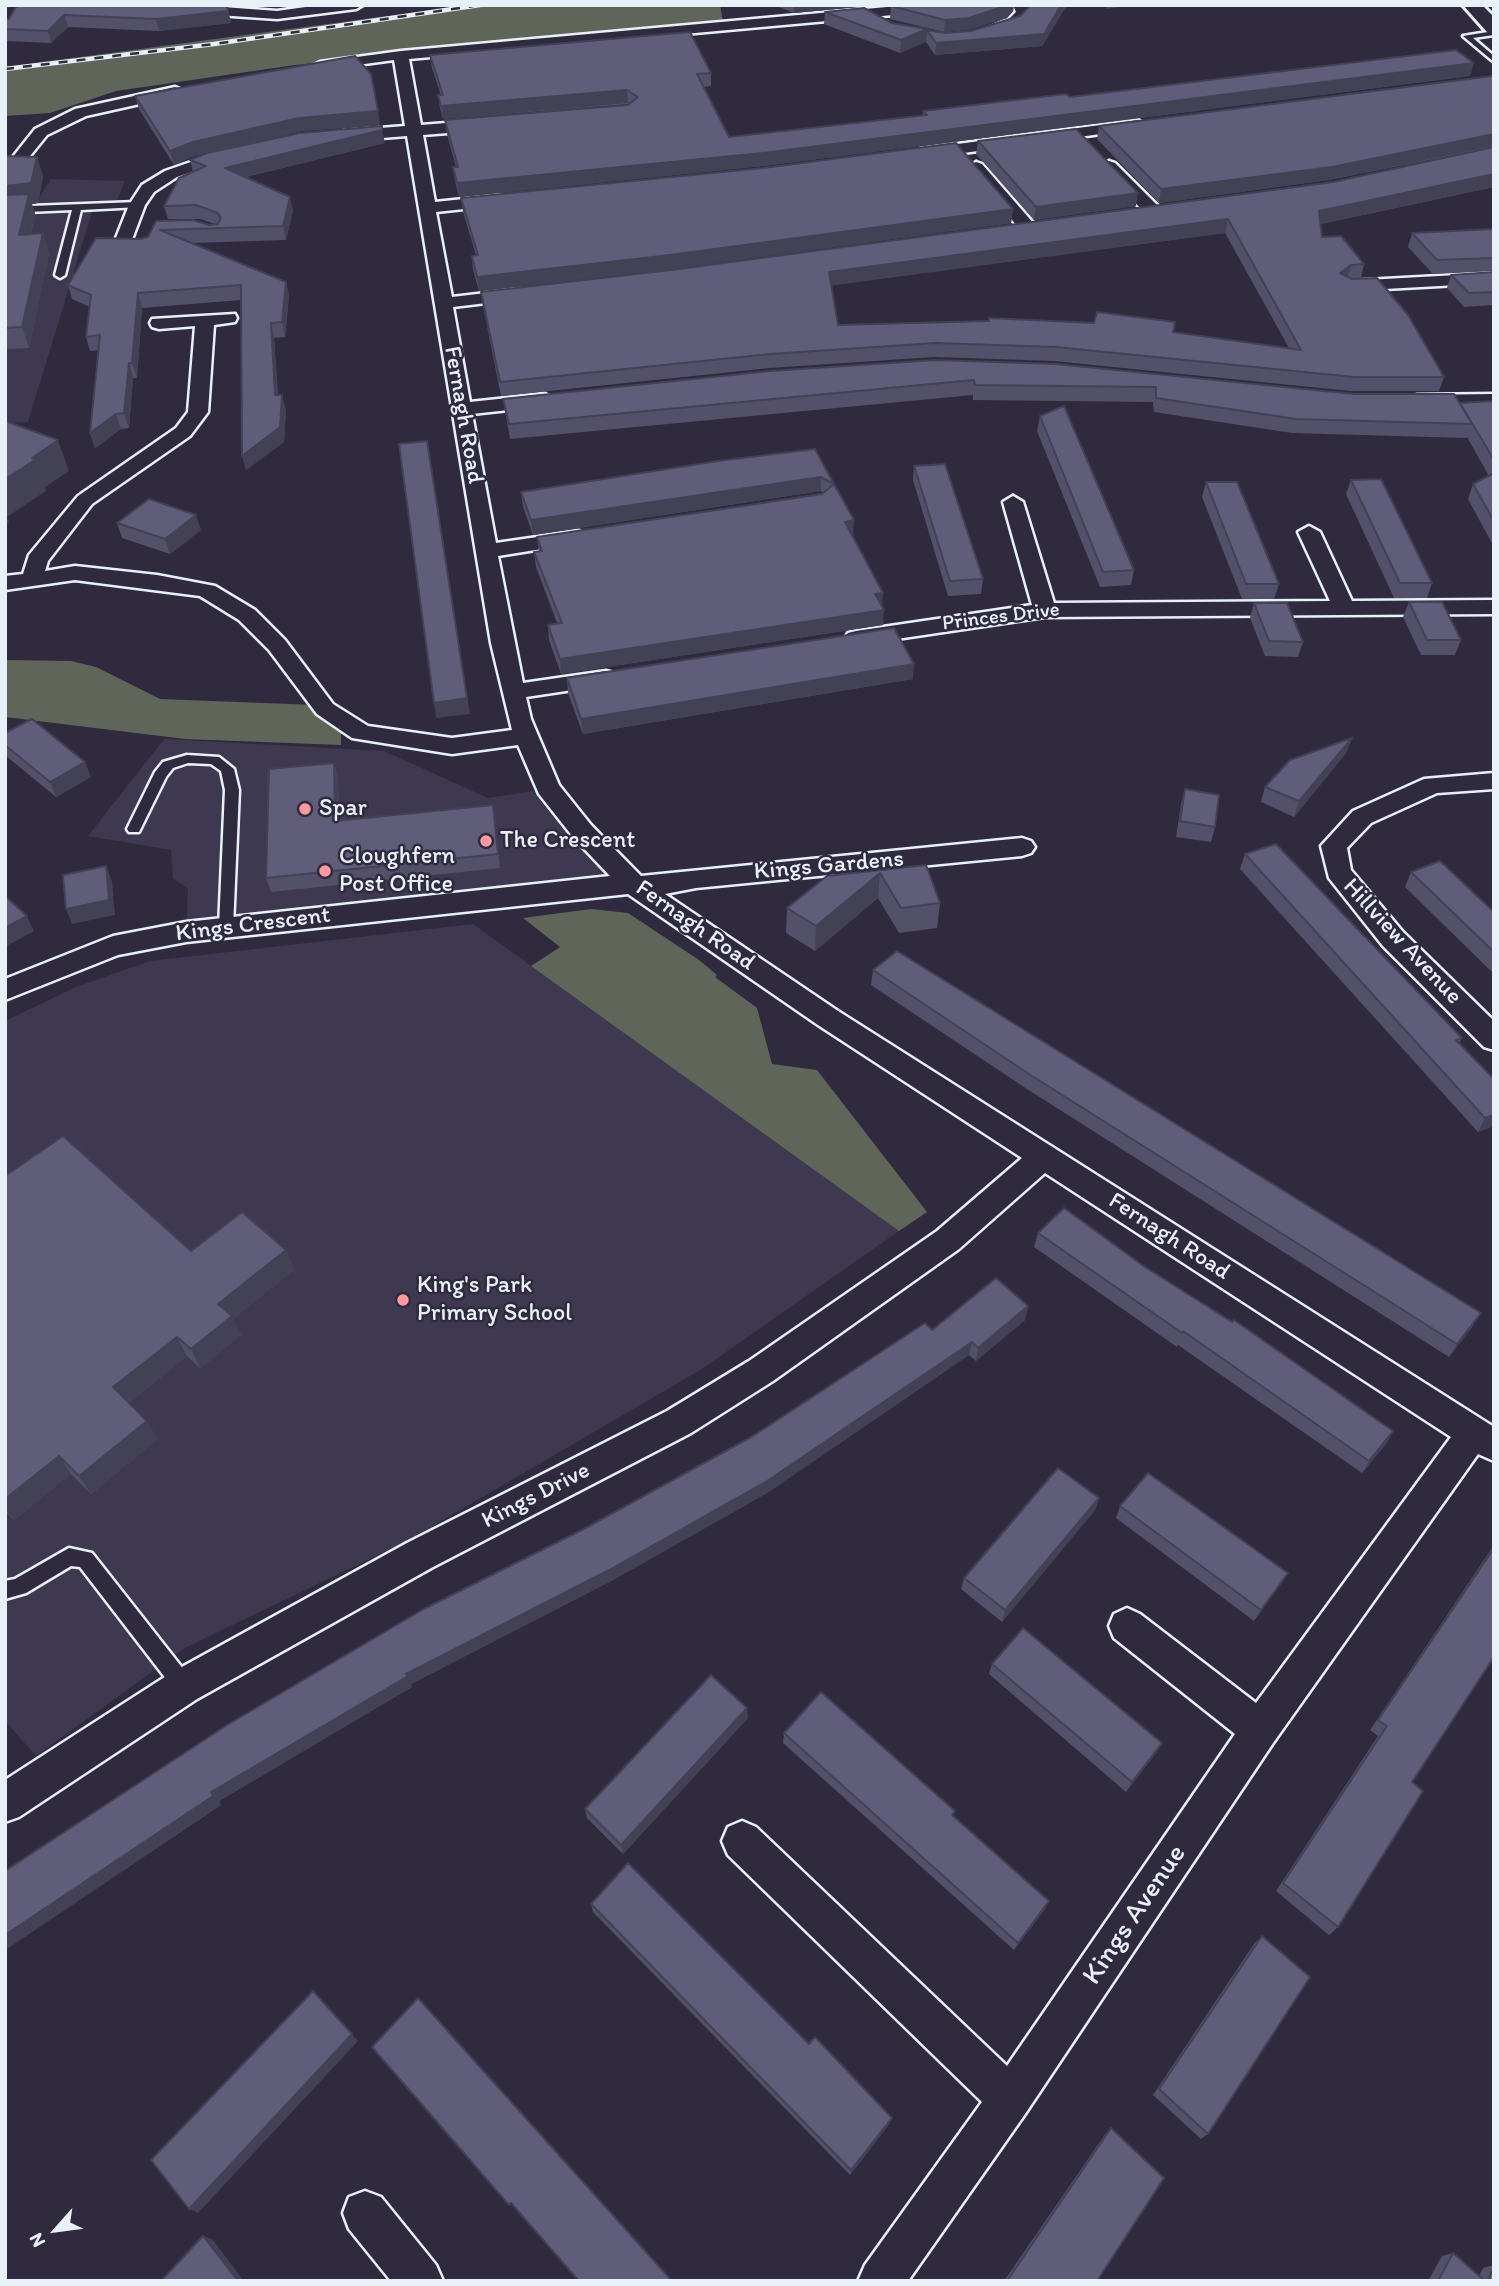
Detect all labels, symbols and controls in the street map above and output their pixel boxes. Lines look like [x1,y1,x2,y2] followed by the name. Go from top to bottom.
[437,344,489,486] street label: Fernagh Road
[941,597,1061,637] street label: Princes Drive
[319,795,367,823] place label: Spar
[297,801,313,817] marker: Spar
[500,827,635,855] place label: The Crescent
[478,833,494,849] marker: The Crescent
[339,843,455,899] place label: Cloughfern Post Office
[753,845,905,887] street label: Kings Gardens
[317,863,333,879] marker: Cloughfern Post Office
[1336,873,1468,1011] street label: Hillview Avenue
[630,874,760,978] street label: Fernagh Road
[174,901,332,949] street label: Kings Crescent
[1103,1187,1235,1287] street label: Fernagh Road
[417,1272,572,1328] place label: King's Park Primary School
[395,1292,411,1308] marker: King's Park Primary School
[477,1456,595,1536] street label: Kings Drive
[1076,1839,1194,1991] street label: Kings Avenue
[21,2195,91,2265] north arrow
[24,2229,50,2251] text: N

